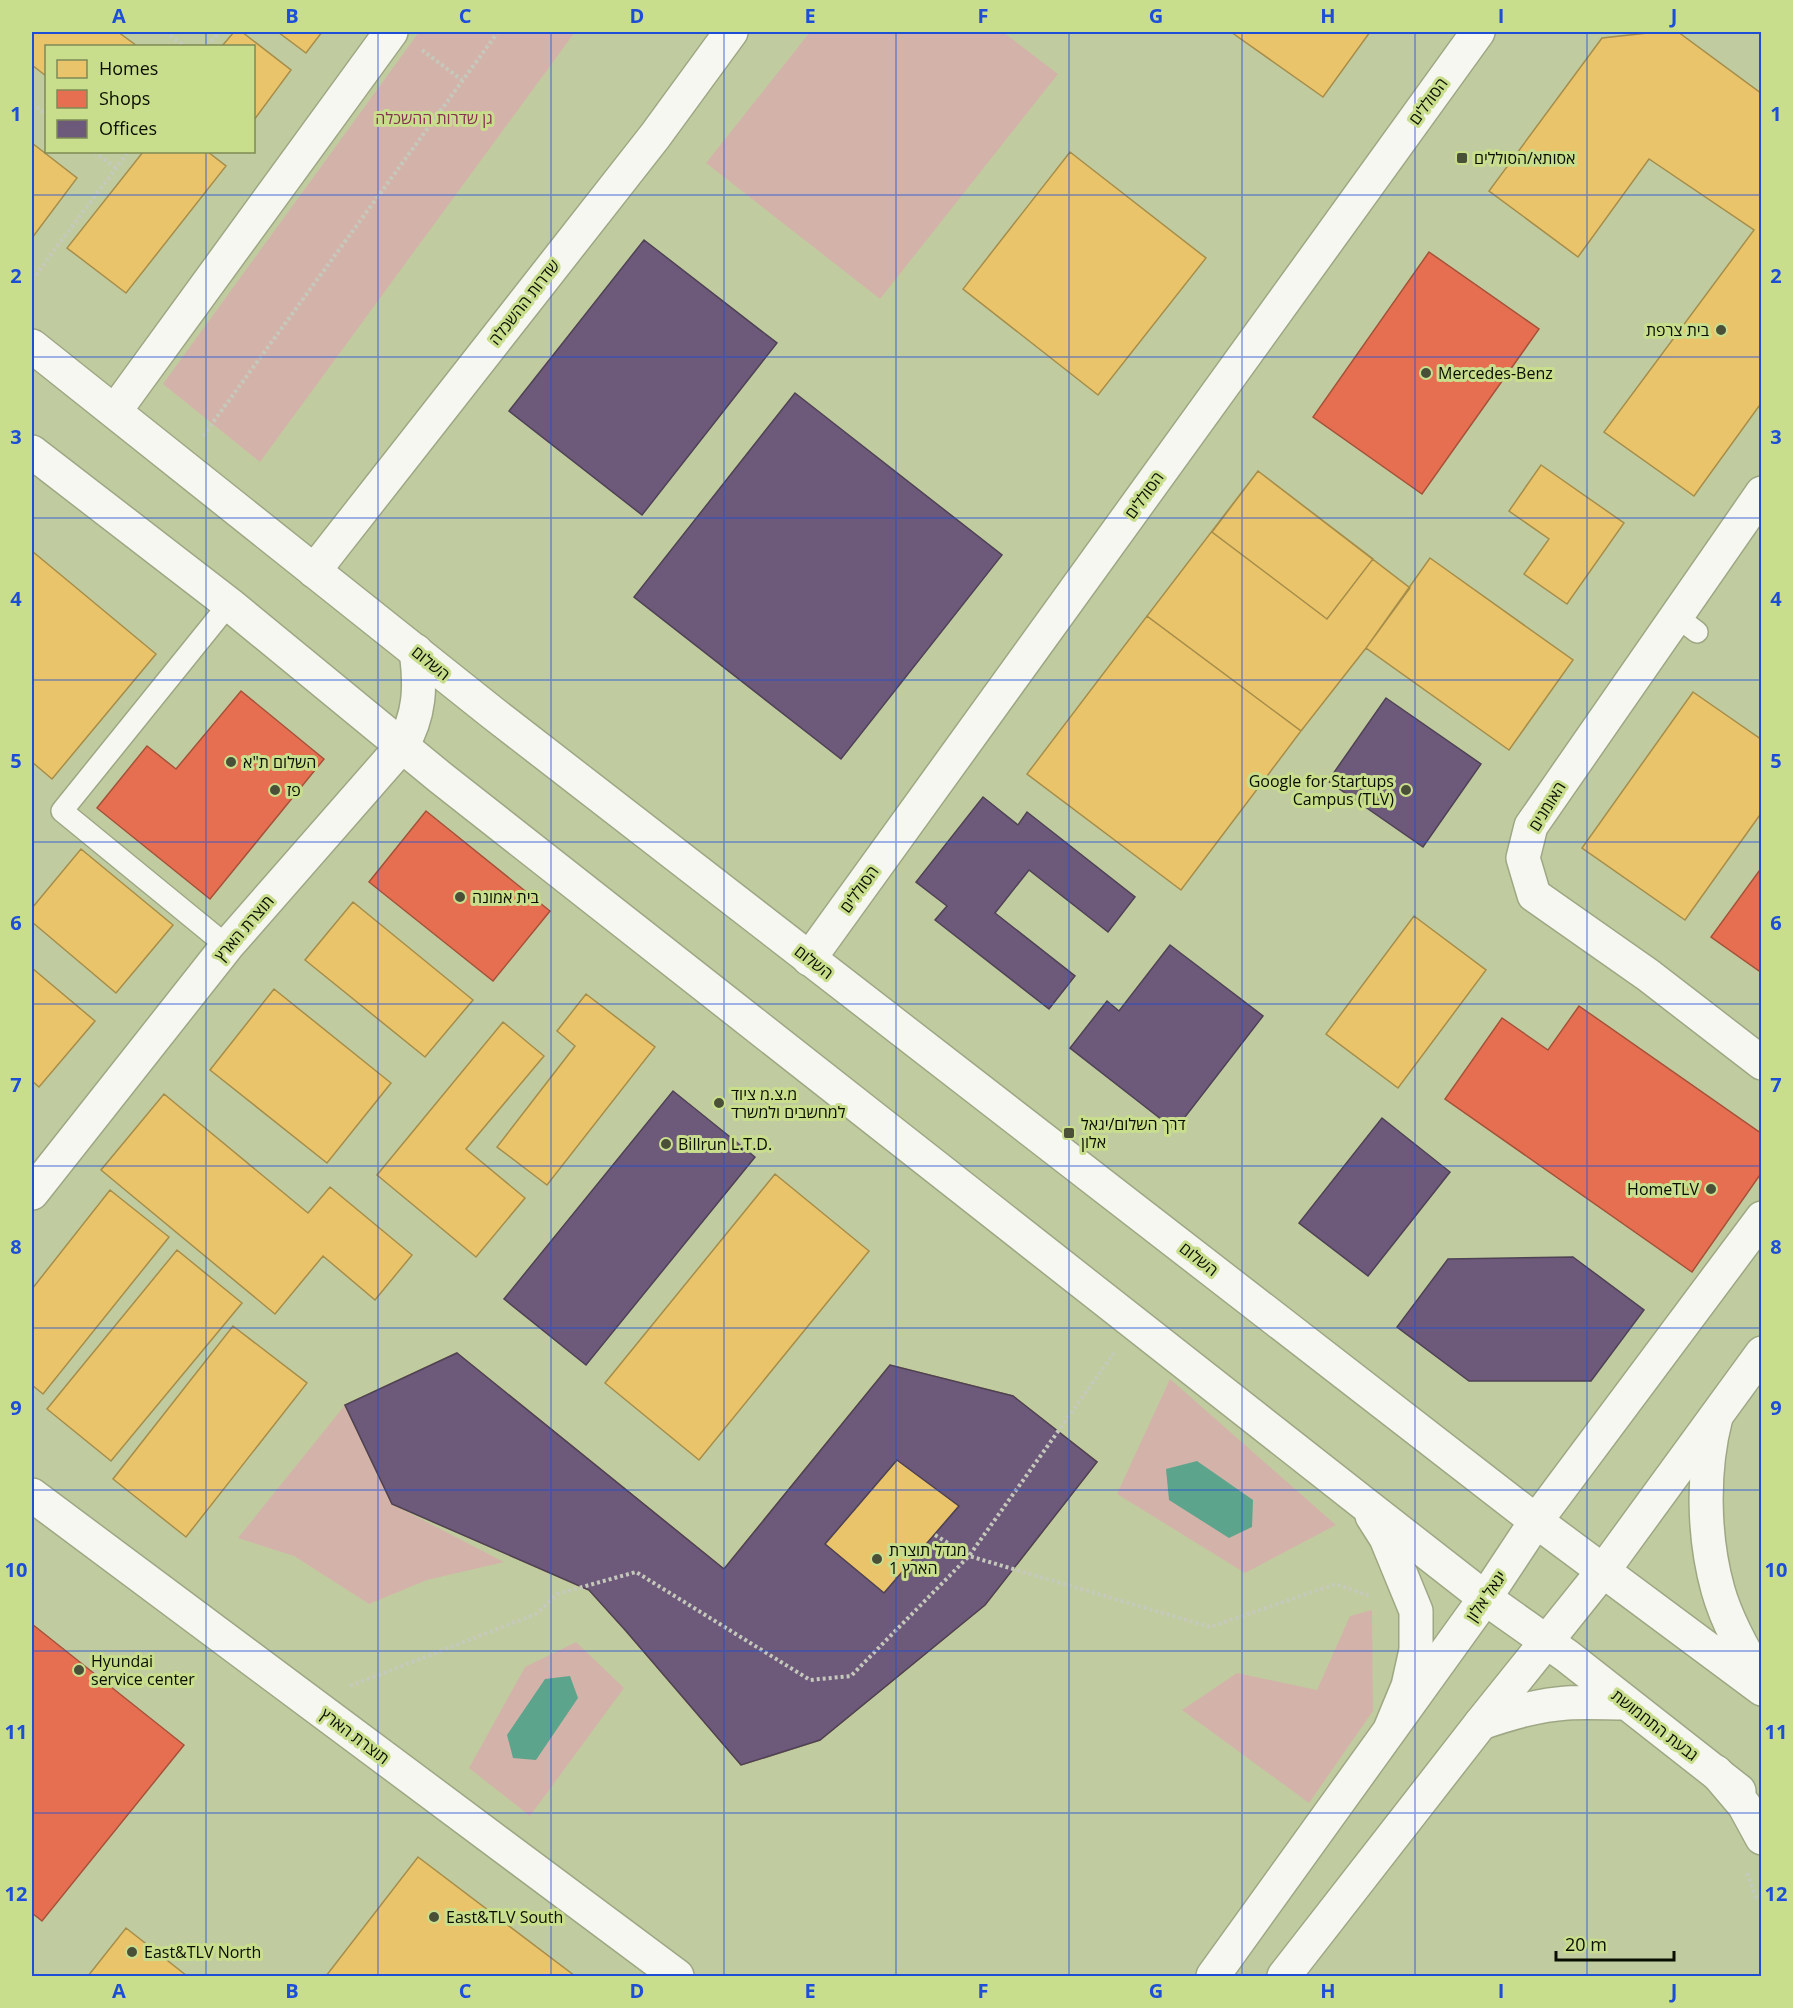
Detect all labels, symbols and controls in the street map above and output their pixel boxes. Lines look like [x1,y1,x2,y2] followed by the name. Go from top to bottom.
[112,2,126,29] text: A
[285,2,299,29] text: B
[459,2,472,29] text: C
[630,2,644,29] text: D
[804,2,816,29] text: E
[978,2,988,29] text: F
[1149,2,1163,29] text: G
[1320,2,1336,29] text: H
[1498,2,1504,29] text: I
[1669,2,1677,29] text: J
[45,45,255,153] legend
[99,56,158,80] text: Homes
[1404,73,1452,129] street label: הסוללים
[99,86,150,110] text: Shops
[10,100,22,127] text: 1
[1770,100,1782,127] text: 1
[375,107,493,129] park label: גן שדרות ההשכלה
[99,116,157,140] text: Offices
[1474,147,1576,169] place label: אסותא/הסוללים
[1455,151,1469,165] marker: אסותא/הסוללים
[484,255,564,349] street label: שדרות ההשכלה
[10,262,22,289] text: 2
[1770,262,1782,289] text: 2
[1646,319,1710,341] place label: בית צרפת
[1714,323,1728,337] marker: בית צרפת
[1438,362,1553,384] place label: Mercedes-Benz
[1419,366,1433,380] marker: Mercedes-Benz
[10,423,22,450] text: 3
[1770,423,1782,450] text: 3
[1120,467,1168,523] street label: הסוללים
[10,585,22,612] text: 4
[1770,585,1782,612] text: 4
[407,641,455,685] street label: השלום
[10,747,22,774] text: 5
[1770,747,1782,774] text: 5
[243,751,316,773] place label: השלום ת"א
[224,755,238,769] marker: השלום ת"א
[1249,770,1394,810] place label: Google for Startups Campus (TLV)
[1523,777,1571,835] street label: האומנים
[287,779,301,801] place label: פז
[268,783,282,797] marker: פז
[1399,783,1413,797] marker: Google for Startups Campus (TLV)
[835,861,883,917] street label: הסוללים
[472,886,539,908] place label: בית אמונה
[209,890,279,966] street label: תוצרת הארץ
[453,890,467,904] marker: בית אמונה
[10,909,22,936] text: 6
[1770,909,1782,936] text: 6
[790,940,838,984] street label: השלום
[10,1071,22,1098] text: 7
[1770,1071,1782,1098] text: 7
[731,1083,846,1123] place label: מ.צ.מ ציוד למחשבים ולמשרד
[712,1096,726,1110] marker: מ.צ.מ ציוד למחשבים ולמשרד
[1081,1113,1186,1153] place label: דרך השלום/יגאל אלון
[1062,1126,1076,1140] marker: דרך השלום/יגאל אלון
[678,1133,772,1155] place label: Billrun L.T.D.
[659,1137,673,1151] marker: Billrun L.T.D.
[1627,1178,1699,1200] place label: HomeTLV
[1704,1182,1718,1196] marker: HomeTLV
[10,1233,22,1260] text: 8
[1770,1233,1782,1260] text: 8
[1175,1237,1223,1281] street label: השלום
[10,1394,22,1421] text: 9
[1770,1394,1782,1421] text: 9
[889,1539,967,1579] place label: מגדל תוצרת הארץ 1
[870,1552,884,1566] marker: מגדל תוצרת הארץ 1
[5,1556,27,1583] text: 10
[1765,1556,1787,1583] text: 10
[1461,1566,1511,1626] street label: יגאל אלון
[91,1650,195,1690] place label: Hyundai service center
[72,1663,86,1677] marker: Hyundai service center
[1607,1684,1703,1766] street label: גבעת התחמושת
[316,1703,394,1769] street label: תוצרת הארץ
[5,1718,27,1745] text: 11
[1765,1718,1787,1745] text: 11
[5,1880,27,1907] text: 12
[1765,1880,1787,1907] text: 12
[446,1906,563,1928] place label: East&TLV South
[427,1910,441,1924] marker: East&TLV South
[1556,1924,1674,1962] scale bar
[1565,1932,1607,1956] text: 20 m
[144,1941,261,1963] place label: East&TLV North
[125,1945,139,1959] marker: East&TLV North
[112,1977,126,2004] text: A
[285,1977,299,2004] text: B
[459,1977,472,2004] text: C
[630,1977,644,2004] text: D
[804,1977,816,2004] text: E
[978,1977,988,2004] text: F
[1149,1977,1163,2004] text: G
[1320,1977,1336,2004] text: H
[1498,1977,1504,2004] text: I
[1669,1977,1677,2004] text: J

